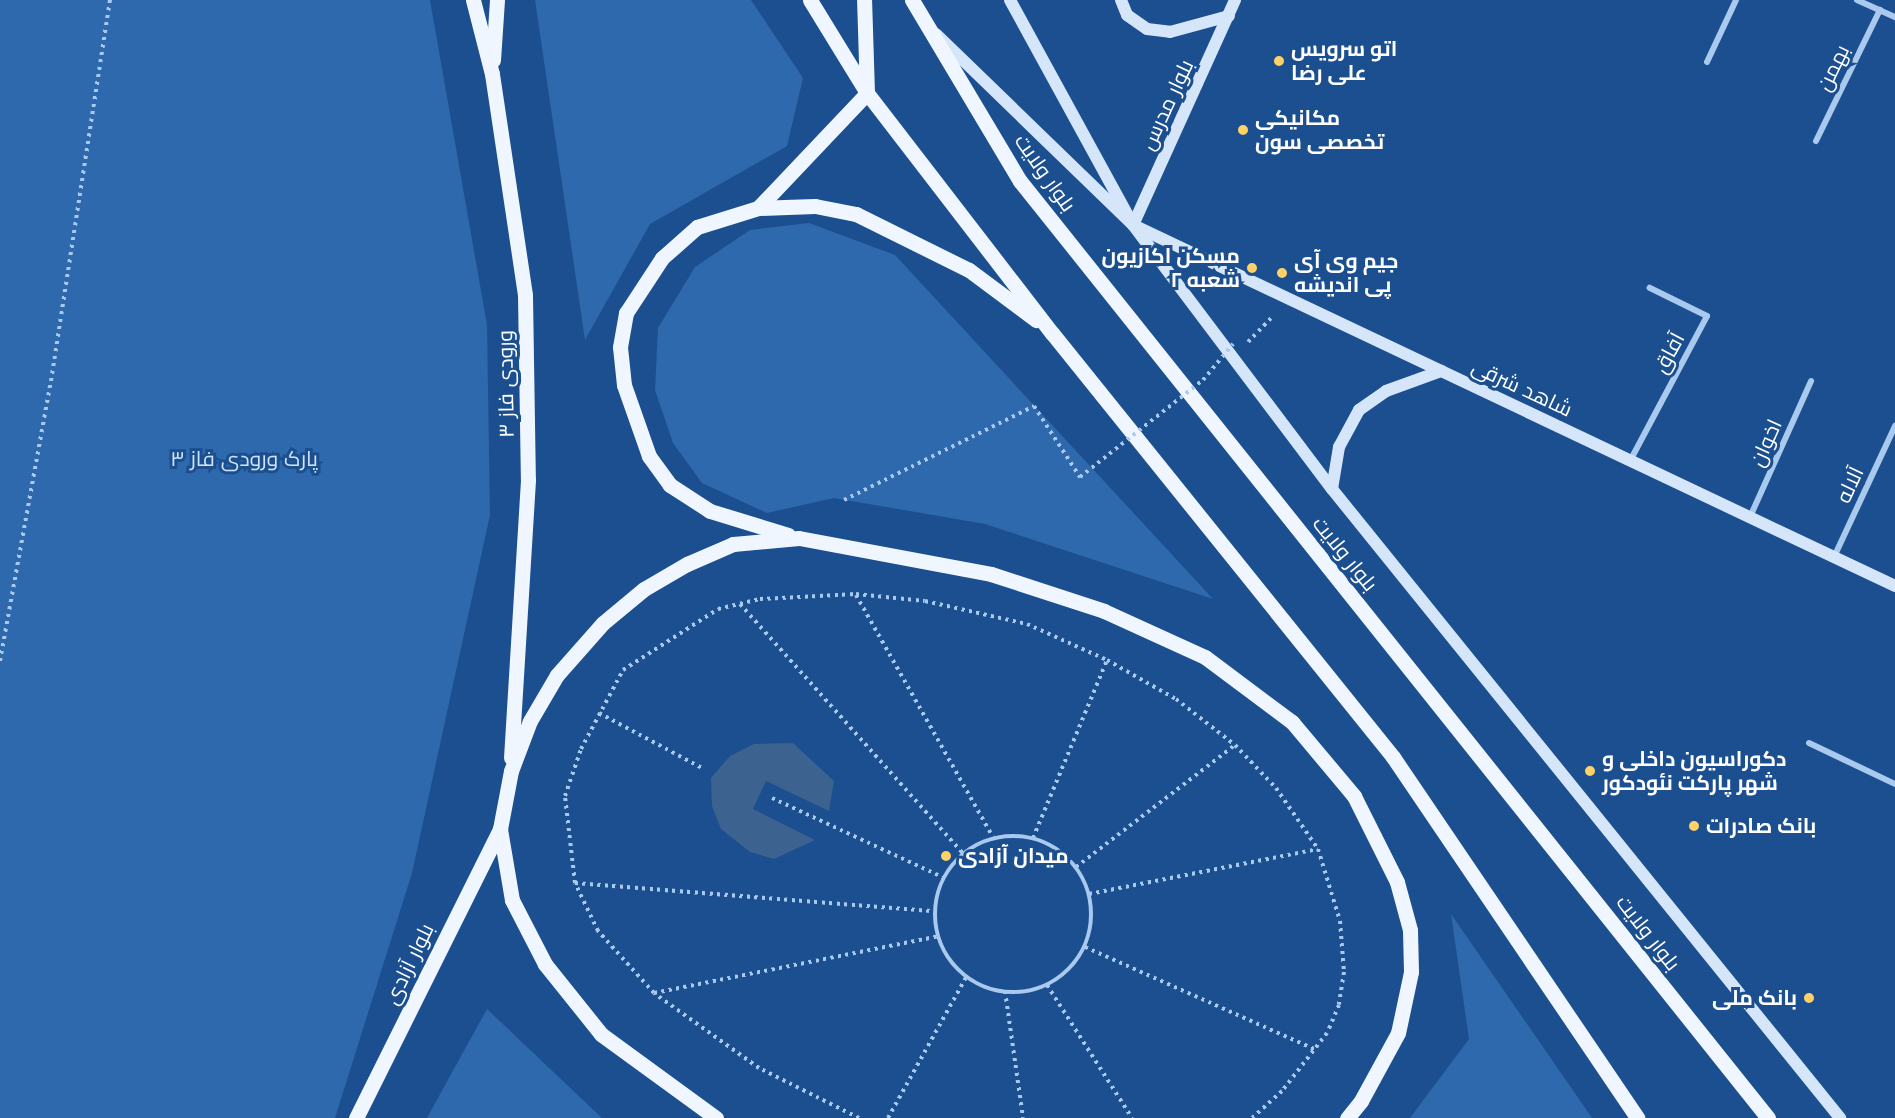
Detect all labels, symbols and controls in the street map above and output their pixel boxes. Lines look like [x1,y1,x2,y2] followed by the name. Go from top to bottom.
[1291,36,1397,86] place label: اتو سرویس علی رضا
[1811,41,1855,95] street label: بهمن
[1272,54,1286,68] marker: اتو سرویس علی رضا
[1135,56,1199,154] street label: بلوار مدرس
[1255,105,1384,155] place label: مکانیکی تخصصی سون
[1236,123,1250,137] marker: مکانیکی تخصصی سون
[1009,129,1081,217] street label: بلوار ولایت
[1102,243,1240,293] place label: مسکن اکازیون شعبه ۲
[1294,248,1398,298] place label: جیم وی آی پی اندیشه
[1245,261,1259,275] marker: مسکن اکازیون شعبه ۲
[1275,266,1289,280] marker: جیم وی آی پی اندیشه
[1648,328,1690,378] street label: آفاق
[492,330,520,438] street label: ورودی فاز ۳
[1468,354,1576,422] street label: شاهد شرقی
[1745,415,1787,471] street label: اخوان
[170,446,318,472] park label: پارک ورودی فاز ۳
[1831,463,1869,507] street label: آلاله
[1307,511,1383,597] street label: بلوار ولایت
[1602,746,1786,796] place label: دکوراسیون داخلی و شهر پارکت نئودکور
[1583,764,1597,778] marker: دکوراسیون داخلی و شهر پارکت نئودکور
[1706,813,1816,839] place label: بانک صادرات
[1687,819,1701,833] marker: بانک صادرات
[958,843,1069,869] place label: میدان آزادی
[939,849,953,863] marker: میدان آزادی
[1611,890,1685,976] street label: بلوار ولایت
[379,919,439,1009] street label: بلوار آزادی
[1712,985,1797,1011] place label: بانک ملی
[1802,991,1816,1005] marker: بانک ملی

